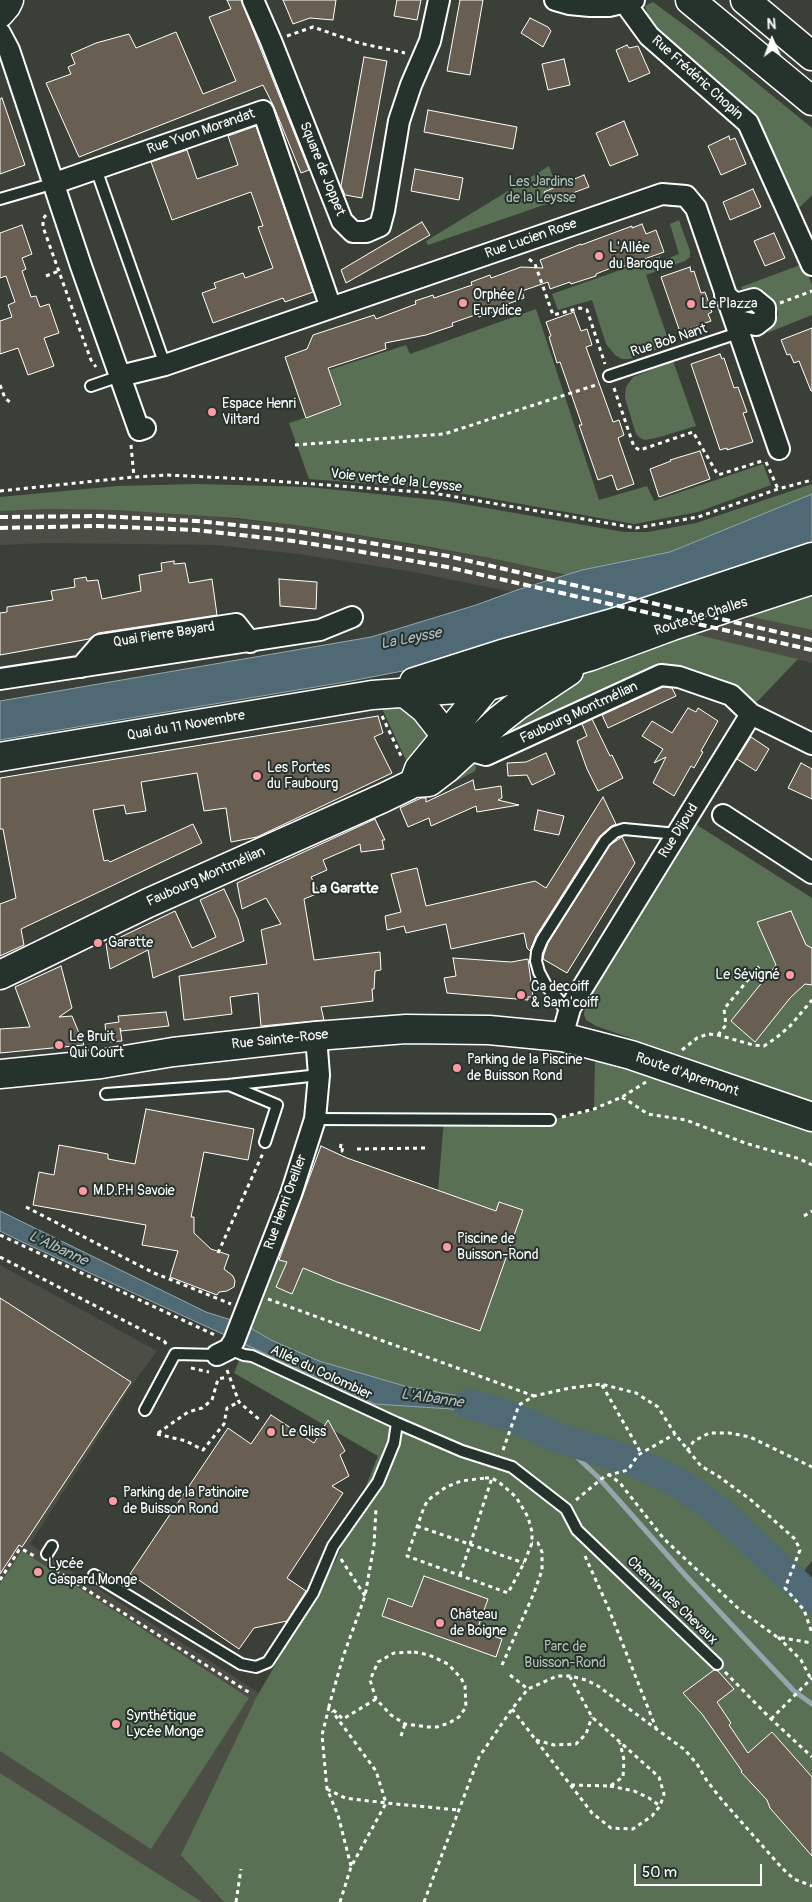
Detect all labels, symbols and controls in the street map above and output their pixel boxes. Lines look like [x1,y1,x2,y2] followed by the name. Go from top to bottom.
[747,15,797,65] north arrow
[766,16,776,33] text: N
[648,32,746,124] street label: Rue Frédéric Chopin
[145,106,257,158] street label: Rue Yvon Morandat
[295,119,349,219] street label: Square de Joppet
[506,174,576,206] park label: Les Jardins de la Leysse
[483,215,579,263] street label: Rue Lucien Rose
[609,240,673,272] place label: L'Allée du Baroque
[593,250,605,262] marker: L'Allée du Baroque
[473,287,522,320] place label: Orphée / Eurydice
[701,296,758,312] place label: Le Plazza
[457,297,469,309] marker: Orphée / Eurydice
[685,298,697,310] marker: Le Plazza
[629,321,709,361] street label: Rue Bob Nant
[222,396,296,428] place label: Espace Henri Viltard
[206,406,218,418] marker: Espace Henri Viltard
[329,466,463,496] street label: Voie verte de la Leysse
[652,594,750,640] street label: Route de Challes
[112,619,216,651] street label: Quai Pierre Bayard
[379,624,443,654] water label: La Leysse
[517,678,641,748] street label: Faubourg Montmélian
[126,707,246,745] street label: Quai du 11 Novembre
[267,760,338,792] place label: Les Portes du Faubourg
[251,770,263,782] marker: Les Portes du Faubourg
[656,801,702,861] street label: Rue Dijoud
[144,843,268,911] street label: Faubourg Montmélian
[312,880,378,898] district label: La Garatte
[108,935,153,951] place label: Garatte
[92,937,104,949] marker: Garatte
[715,967,780,983] place label: Le Sévigné
[784,969,796,981] marker: Le Sévigné
[531,979,599,1012] place label: Ca decoiff & Sam'coiff
[515,989,527,1001] marker: Ca decoiff & Sam'coiff
[231,1027,329,1053] street label: Rue Sainte-Rose
[69,1029,124,1062] place label: Le Bruit Qui Court
[53,1039,65,1051] marker: Le Bruit Qui Court
[633,1049,741,1101] street label: Route d'Apremont
[467,1052,582,1084] place label: Parking de la Piscine de Buisson Rond
[451,1062,463,1074] marker: Parking de la Piscine de Buisson Rond
[261,1152,311,1252] street label: Rue Henri Oreiller
[93,1183,175,1199] place label: M.D.P.H Savoie
[77,1185,89,1197] marker: M.D.P.H Savoie
[26,1228,90,1270] water label: L'Albanne
[457,1231,539,1264] place label: Piscine de Buisson-Rond
[441,1241,453,1253] marker: Piscine de Buisson-Rond
[267,1342,375,1404] street label: Allée du Colombier
[400,1386,464,1412] water label: L'Albanne
[281,1424,326,1440] place label: Le Gliss
[265,1426,277,1438] marker: Le Gliss
[123,1485,249,1518] place label: Parking de la Patinoire de Buisson Rond
[107,1495,119,1507] marker: Parking de la Patinoire de Buisson Rond
[623,1553,721,1649] street label: Chemin des Chevaux
[48,1556,137,1588] place label: Lycée Gaspard Monge
[32,1566,44,1578] marker: Lycée Gaspard Monge
[450,1607,507,1640] place label: Château de Boigne
[434,1617,446,1629] marker: Château de Boigne
[524,1639,606,1671] park label: Parc de Buisson-Rond
[126,1708,204,1740] place label: Synthétique Lycée Monge
[110,1718,122,1730] marker: Synthétique Lycée Monge
[637,1854,764,1886] scale bar
[642,1863,677,1882] text: 50 m

